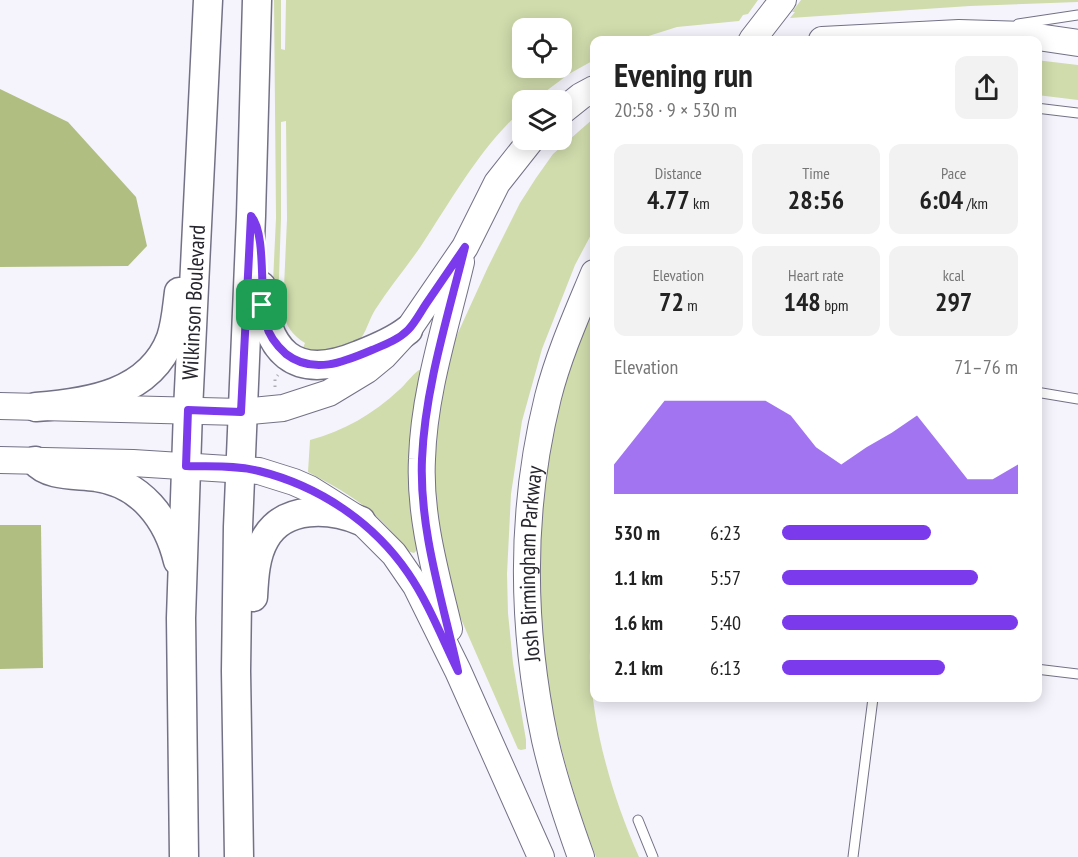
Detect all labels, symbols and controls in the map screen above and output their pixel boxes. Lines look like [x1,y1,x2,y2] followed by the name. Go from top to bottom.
[512,18,572,150] map controls
[512,18,572,78] button: locate
[614,53,753,96] text: Evening run
[955,56,1018,119] button: share
[512,90,572,150] button: layers
[614,97,737,123] text: 20:58 · 9 × 530 m
[655,163,702,183] text: Distance
[802,163,830,183] text: Time
[941,163,966,183] text: Pace
[647,183,690,216] text: 4.77
[788,183,844,216] text: 28:56
[919,183,963,216] text: 6:04
[690,193,710,213] text: km
[963,193,988,213] text: /km
[175,224,211,380] street label: Wilkinson Boulevard
[653,265,704,285] text: Elevation
[788,265,844,285] text: Heart rate
[943,265,965,285] text: kcal
[236,279,287,330] pin
[659,285,684,318] text: 72
[783,285,821,318] text: 148
[935,285,972,318] text: 297
[245,288,278,321] icon: arrive
[684,295,698,315] text: m
[821,295,849,315] text: bpm
[614,354,678,380] text: Elevation
[954,354,1018,380] text: 71–76 m
[513,463,548,664] street label: Josh Birmingham Parkway
[614,520,660,546] text: 530 m
[710,520,741,546] text: 6:23
[614,565,663,591] text: 1.1 km
[710,565,741,591] text: 5:57
[614,610,663,636] text: 1.6 km
[710,610,741,636] text: 5:40
[614,655,663,681] text: 2.1 km
[710,655,741,681] text: 6:13

